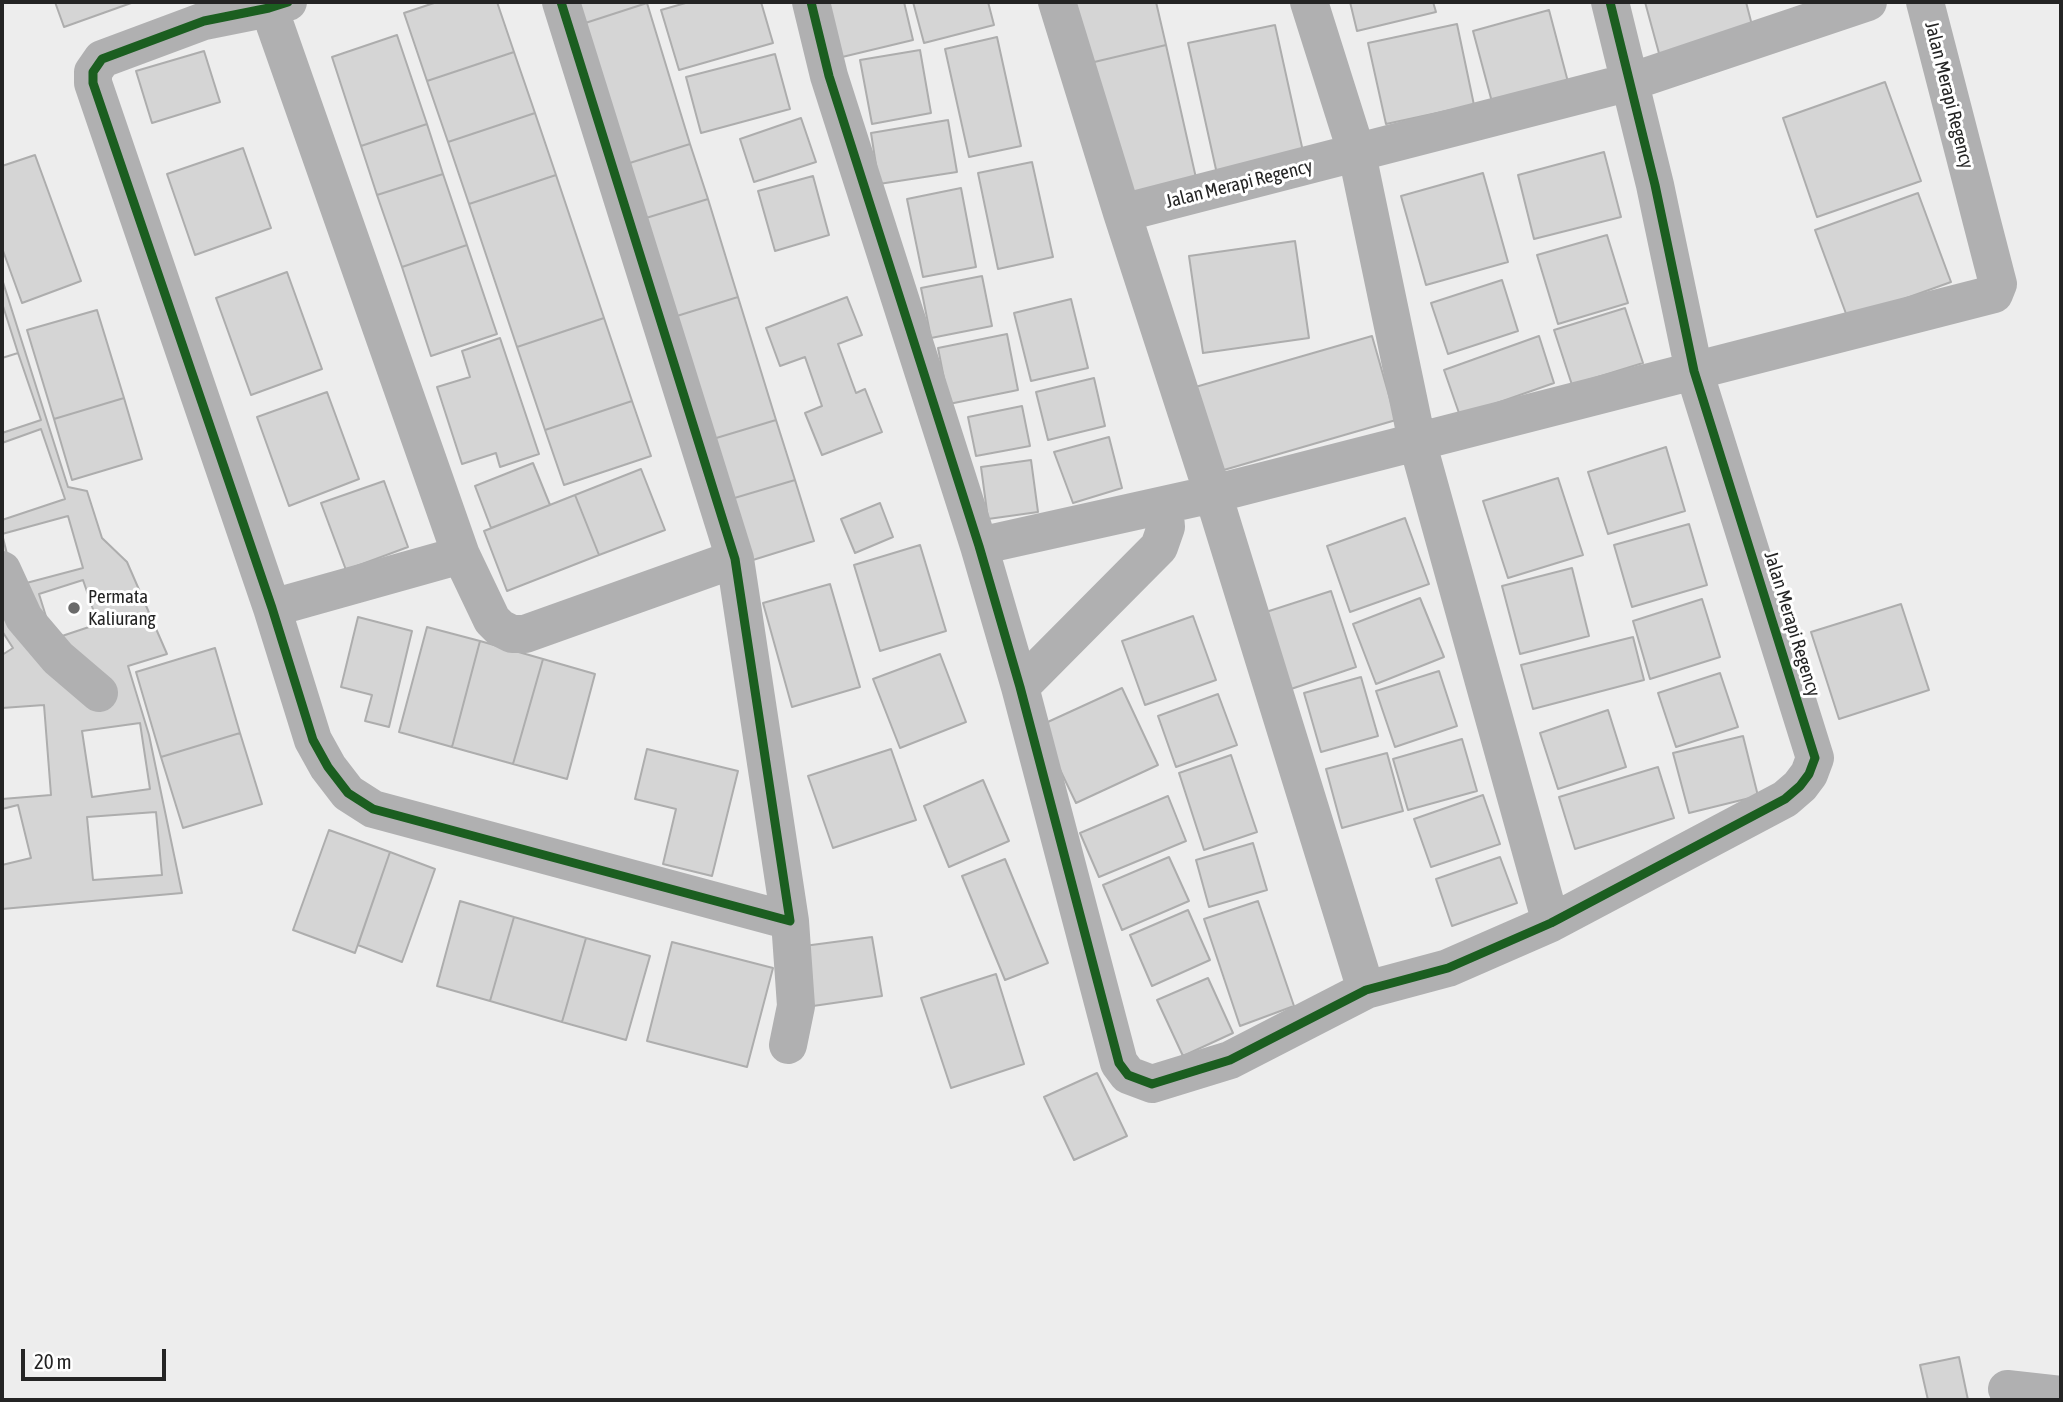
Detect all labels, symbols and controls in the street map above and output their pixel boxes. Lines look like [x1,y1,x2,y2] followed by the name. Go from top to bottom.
[1920,19,1978,171] street label: Jalan Merapi Regency
[1163,155,1315,213] street label: Jalan Merapi Regency
[1759,549,1825,699] street label: Jalan Merapi Regency
[88,586,156,630] place label: Permata Kaliurang
[66,600,82,616] marker: Permata Kaliurang
[24,1336,170,1380] scale bar
[34,1349,72,1373] text: 20 m

